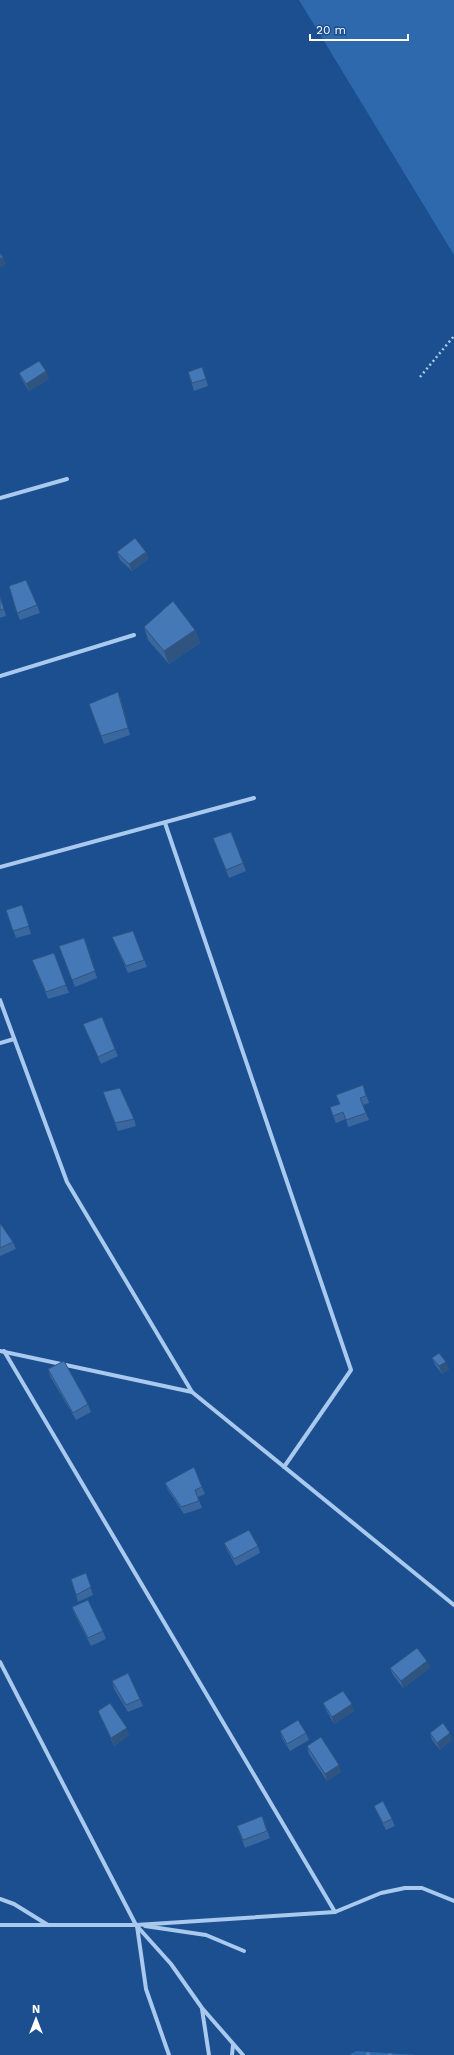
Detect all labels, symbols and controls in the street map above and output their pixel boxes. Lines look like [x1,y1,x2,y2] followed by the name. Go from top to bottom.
[310,16,408,42] scale bar
[316,23,346,37] text: 20 m
[16,1999,56,2039] north arrow
[32,2003,40,2016] text: N

